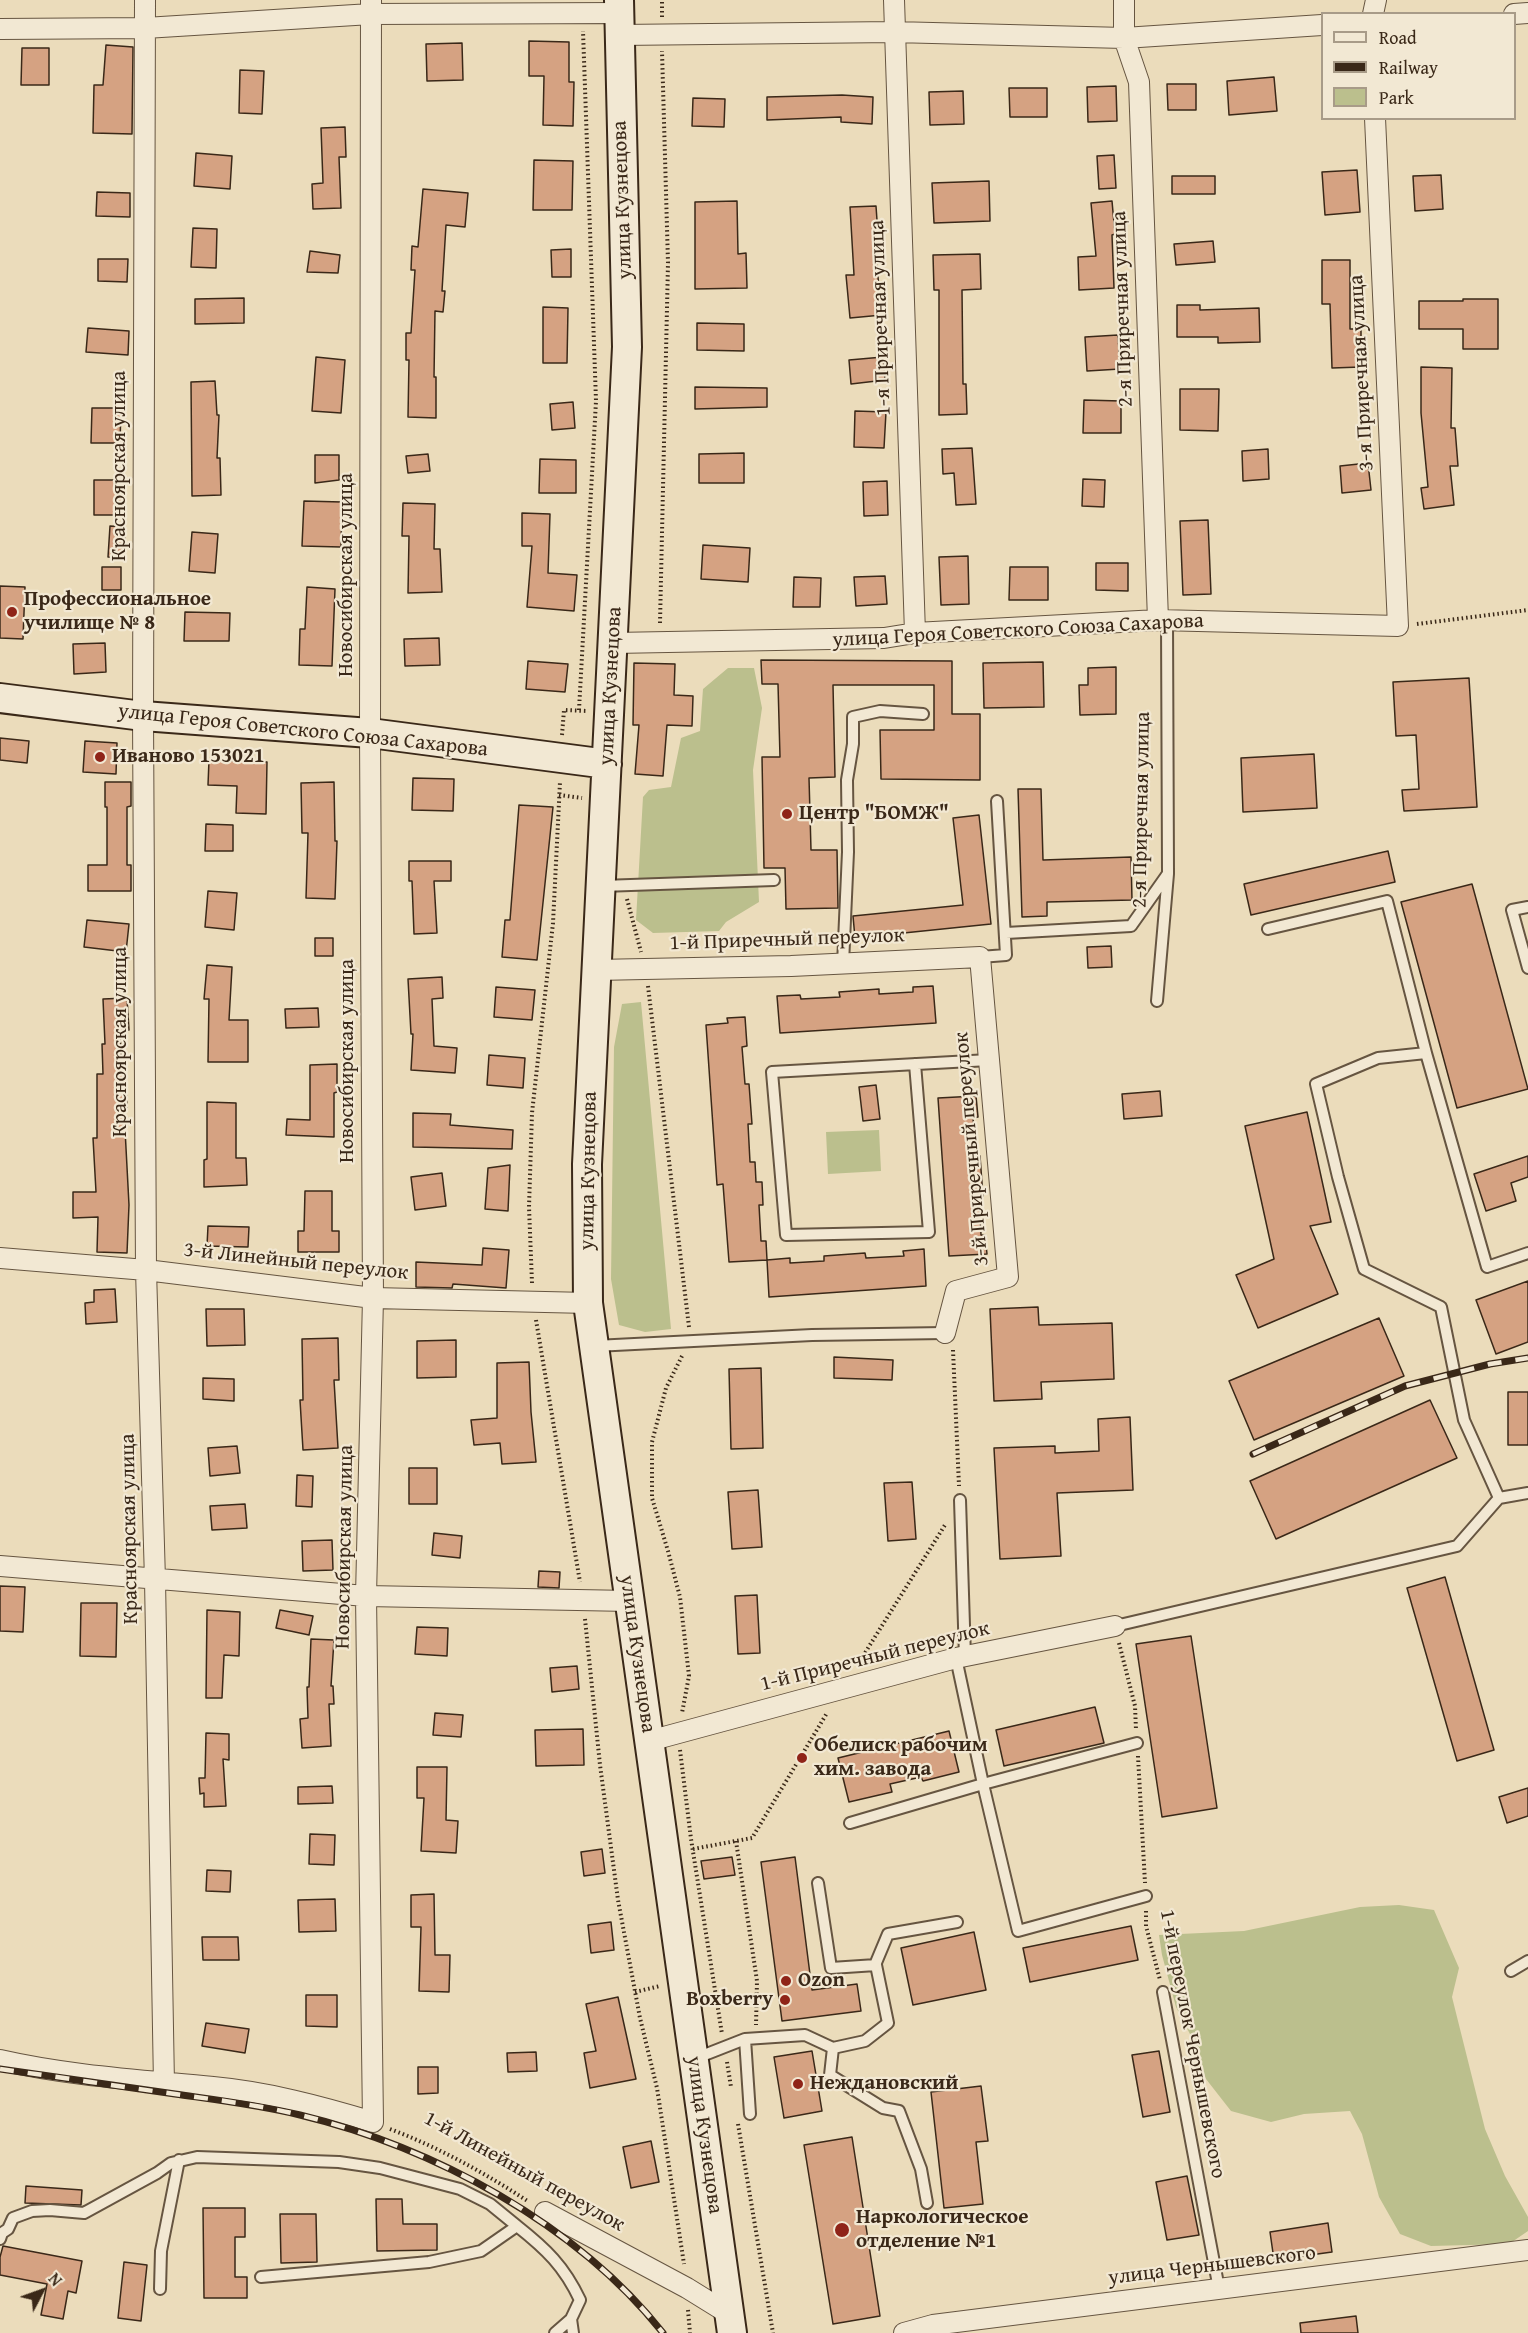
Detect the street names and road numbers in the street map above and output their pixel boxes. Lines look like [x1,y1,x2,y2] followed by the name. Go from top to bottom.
[608,120,638,280] street label: улица Кузнецова
[1107,210,1139,408] street label: 2-я Приречная улица
[865,219,897,417] street label: 1-я Приречная улица
[1344,274,1380,472] street label: 3-я Приречная улица
[107,371,133,561] street label: Красноярская улица
[334,473,360,677] street label: Новосибирская улица
[594,606,628,766] street label: улица Кузнецова
[832,609,1204,653] street label: улица Героя Советского Союза Сахарова
[117,699,489,763] street label: улица Героя Советского Союза Сахарова
[1128,712,1156,908] street label: 2-я Приречная улица
[669,923,905,957] street label: 1-й Приречный переулок
[108,947,134,1137] street label: Красноярская улица
[335,959,361,1163] street label: Новосибирская улица
[949,1031,995,1267] street label: 3-й Приречный переулок
[575,1091,603,1251] street label: улица Кузнецова
[182,1238,410,1286] street label: 3-й Линейный переулок
[116,1433,144,1625] street label: Красноярская улица
[331,1445,359,1649] street label: Новосибирская улица
[613,1574,661,1734] street label: улица Кузнецова
[758,1616,992,1698] street label: 1-й Приречный переулок
[1154,1907,1230,2181] street label: 1-й переулок Чернышевского
[680,2055,728,2215] street label: улица Кузнецова
[419,2106,629,2238] street label: 1-й Линейный переулок
[1107,2241,1317,2291] street label: улица Чернышевского

